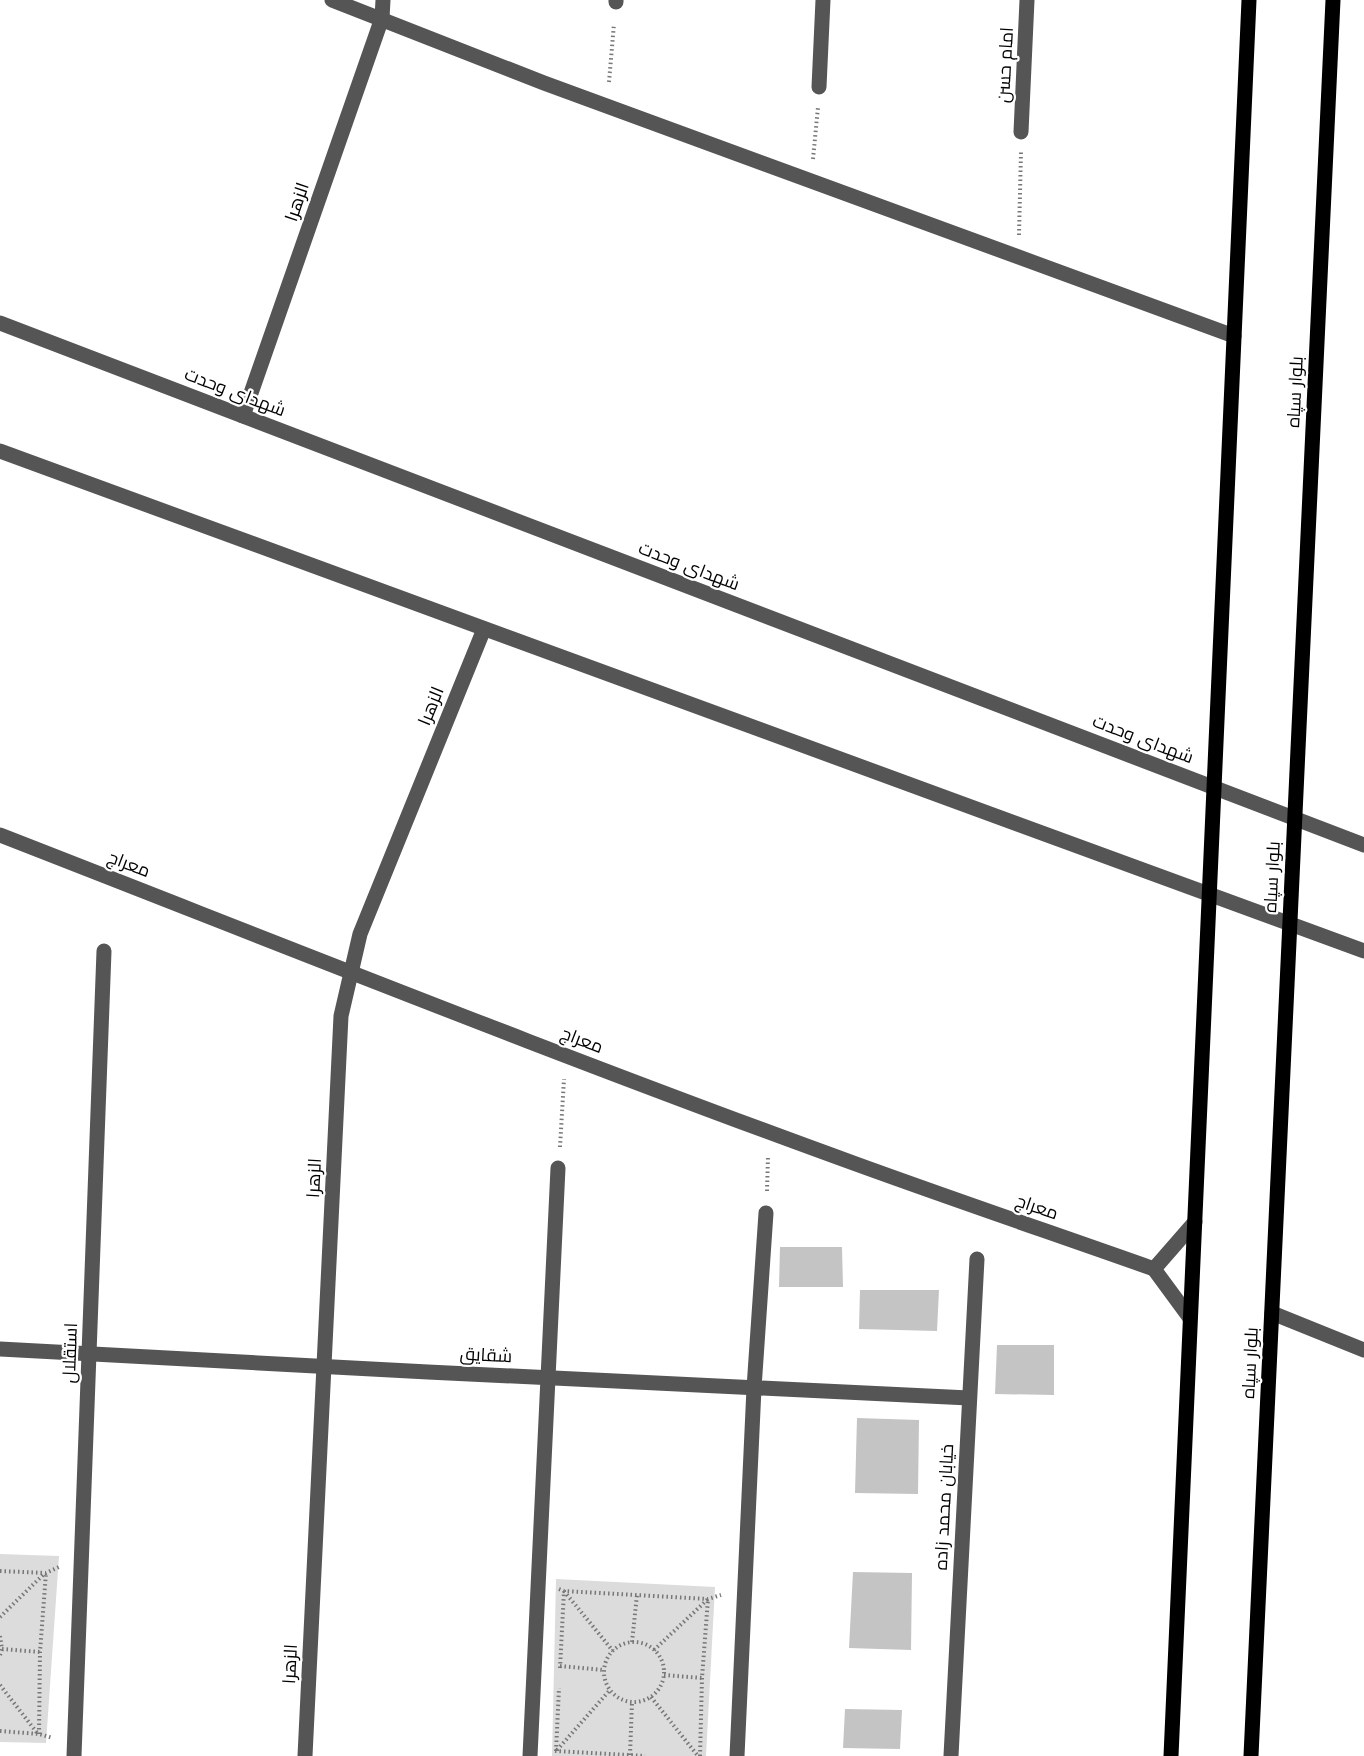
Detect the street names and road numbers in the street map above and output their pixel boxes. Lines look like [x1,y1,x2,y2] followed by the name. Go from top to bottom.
[990,26,1020,104] street label: امام حسن
[278,179,316,225] street label: الزهرا
[1280,356,1310,428] street label: بلوار سپاه
[181,361,289,423] street label: شهدای وحدت
[635,535,743,597] street label: شهدای وحدت
[411,683,451,729] street label: الزهرا
[1089,708,1197,770] street label: شهدای وحدت
[1257,841,1287,913] street label: بلوار سپاه
[104,844,154,884] street label: معراج
[557,1020,607,1060] street label: معراج
[300,1157,328,1199] street label: الزهرا
[1012,1188,1062,1226] street label: معراج
[56,1322,84,1384] street label: استقلال
[1235,1327,1265,1399] street label: بلوار سپاه
[459,1341,513,1369] street label: شقایق
[928,1443,960,1571] street label: خیابان محمد زاده
[276,1643,304,1685] street label: الزهرا

